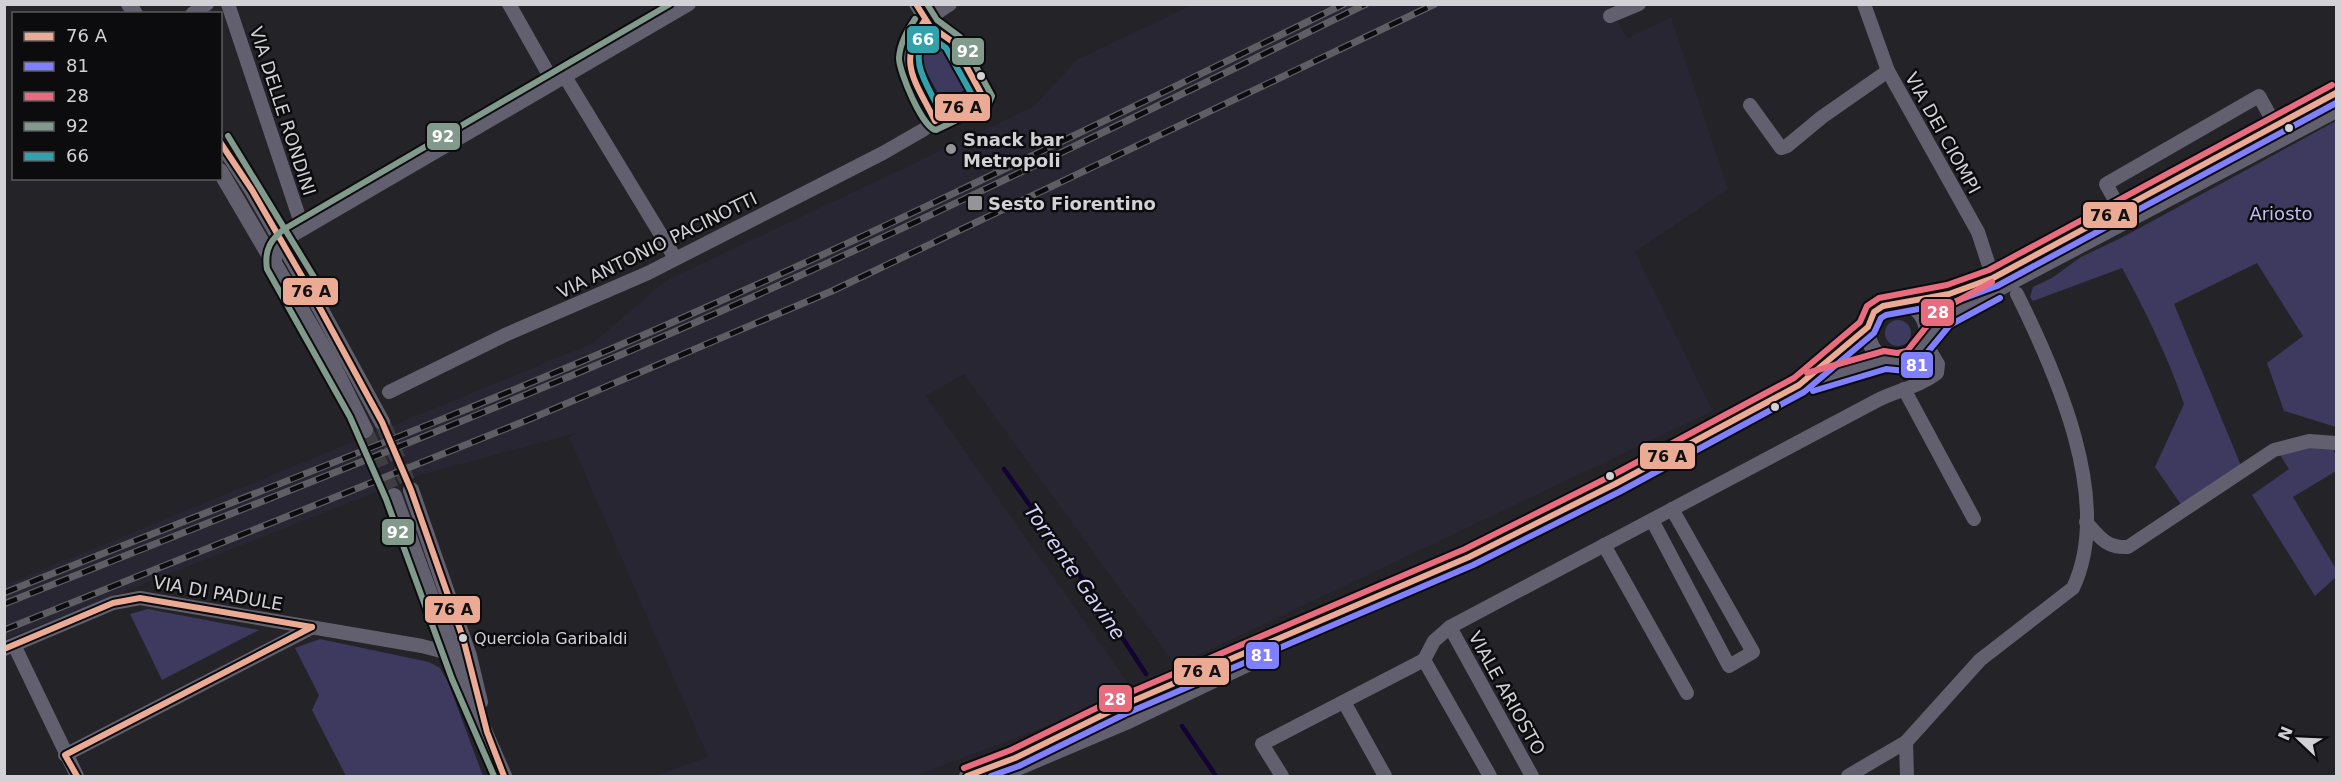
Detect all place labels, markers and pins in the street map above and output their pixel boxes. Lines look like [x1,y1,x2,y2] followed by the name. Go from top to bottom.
[975,70,987,82] unlabelled marker
[2283,122,2295,134] unlabelled marker
[963,129,1064,171] place label: Snack bar Metropoli
[944,142,958,156] marker: Snack bar Metropoli
[988,193,1156,214] place label: Sesto Fiorentino
[966,194,984,212] marker: Sesto Fiorentino
[1769,401,1781,413] unlabelled marker
[1604,470,1616,482] unlabelled marker
[474,629,627,648] place label: Querciola Garibaldi
[457,632,469,644] marker: Querciola Garibaldi

